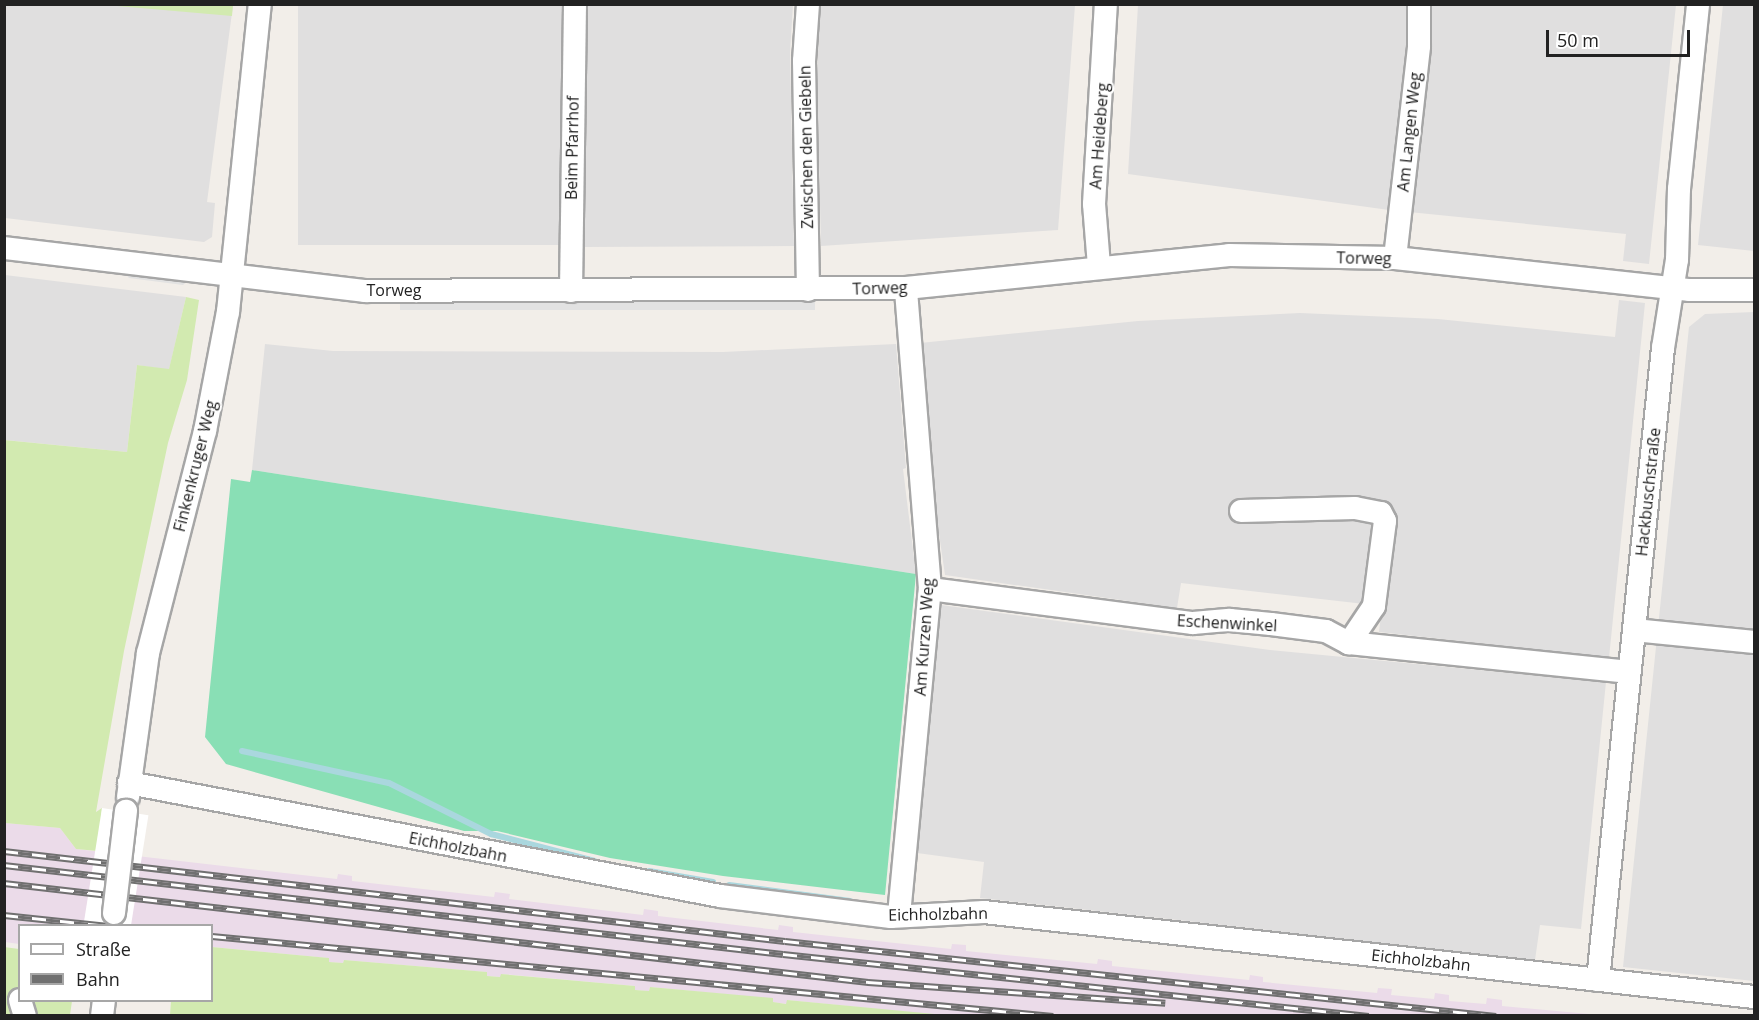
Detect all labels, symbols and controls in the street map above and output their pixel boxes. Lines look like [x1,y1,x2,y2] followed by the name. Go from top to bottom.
[1549,18,1693,56] scale bar
[1557,28,1599,52] text: 50 m
[795,65,817,229] street label: Zwischen den Giebeln
[1393,71,1425,193] street label: Am Langen Weg
[1086,82,1112,190] street label: Am Heideberg
[561,96,583,200] street label: Beim Pfarrhof
[1336,248,1392,268] street label: Torweg
[852,277,908,299] street label: Torweg
[366,280,422,300] street label: Torweg
[169,398,221,534] street label: Finkenkruger Weg
[1632,427,1664,557] street label: Hackbuschstraße
[910,577,938,697] street label: Am Kurzen Weg
[1176,611,1278,635] street label: Eschenwinkel
[407,828,509,866] street label: Eichholzbahn
[888,904,988,924] street label: Eichholzbahn
[18,924,213,1002] legend
[76,937,131,961] text: Straße
[1370,945,1472,975] street label: Eichholzbahn
[76,967,120,991] text: Bahn

